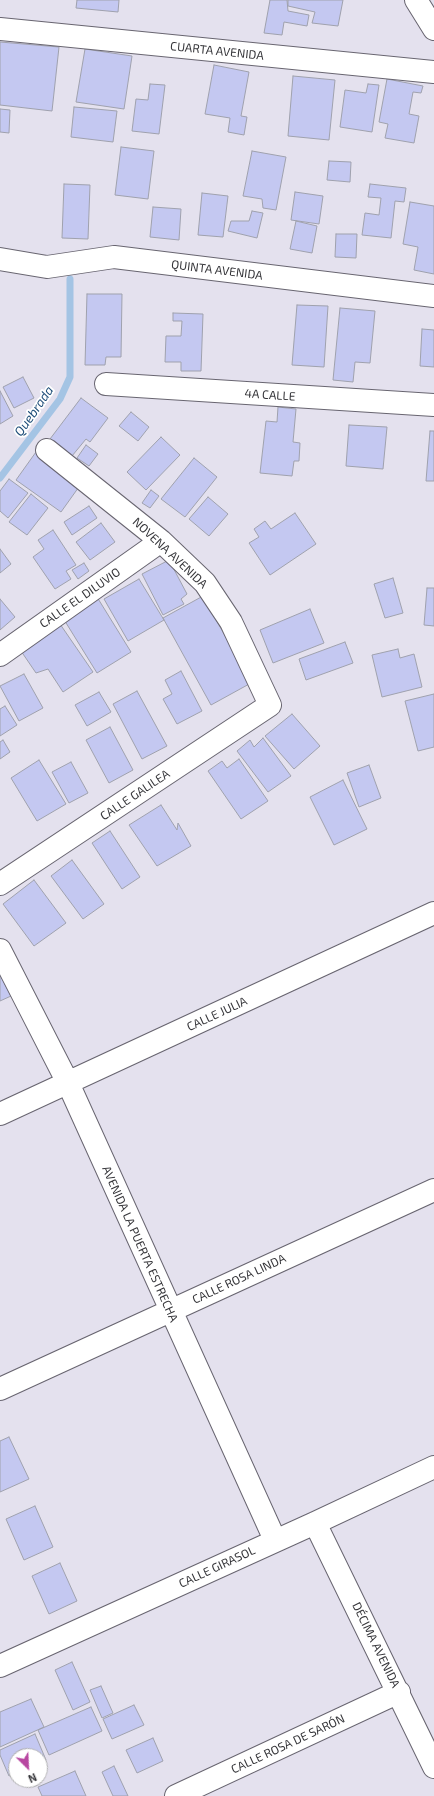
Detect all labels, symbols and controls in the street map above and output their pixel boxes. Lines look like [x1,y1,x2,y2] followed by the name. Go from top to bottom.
[170,39,264,63] street label: CUARTA AVENIDA
[170,257,264,283] street label: QUINTA AVENIDA
[11,383,57,439] water label: Quebrada
[244,386,296,404] street label: 4A CALLE
[130,515,210,591] street label: NOVENA AVENIDA
[37,565,123,631] street label: CALLE EL DILUVIO
[98,766,172,824] street label: CALLE GALILEA
[185,994,249,1034] street label: CALLE JULIA
[99,1164,181,1324] street label: AVENIDA LA PUERTA ESTRECHA
[190,1251,288,1307] street label: CALLE ROSA LINDA
[177,1543,257,1591] street label: CALLE GIRASOL
[349,1600,403,1690] street label: DÉCIMA AVENIDA
[229,1711,347,1777] street label: CALLE ROSA DE SARÓN
[8,1748,48,1788] north arrow
[26,1771,39,1786] text: N

